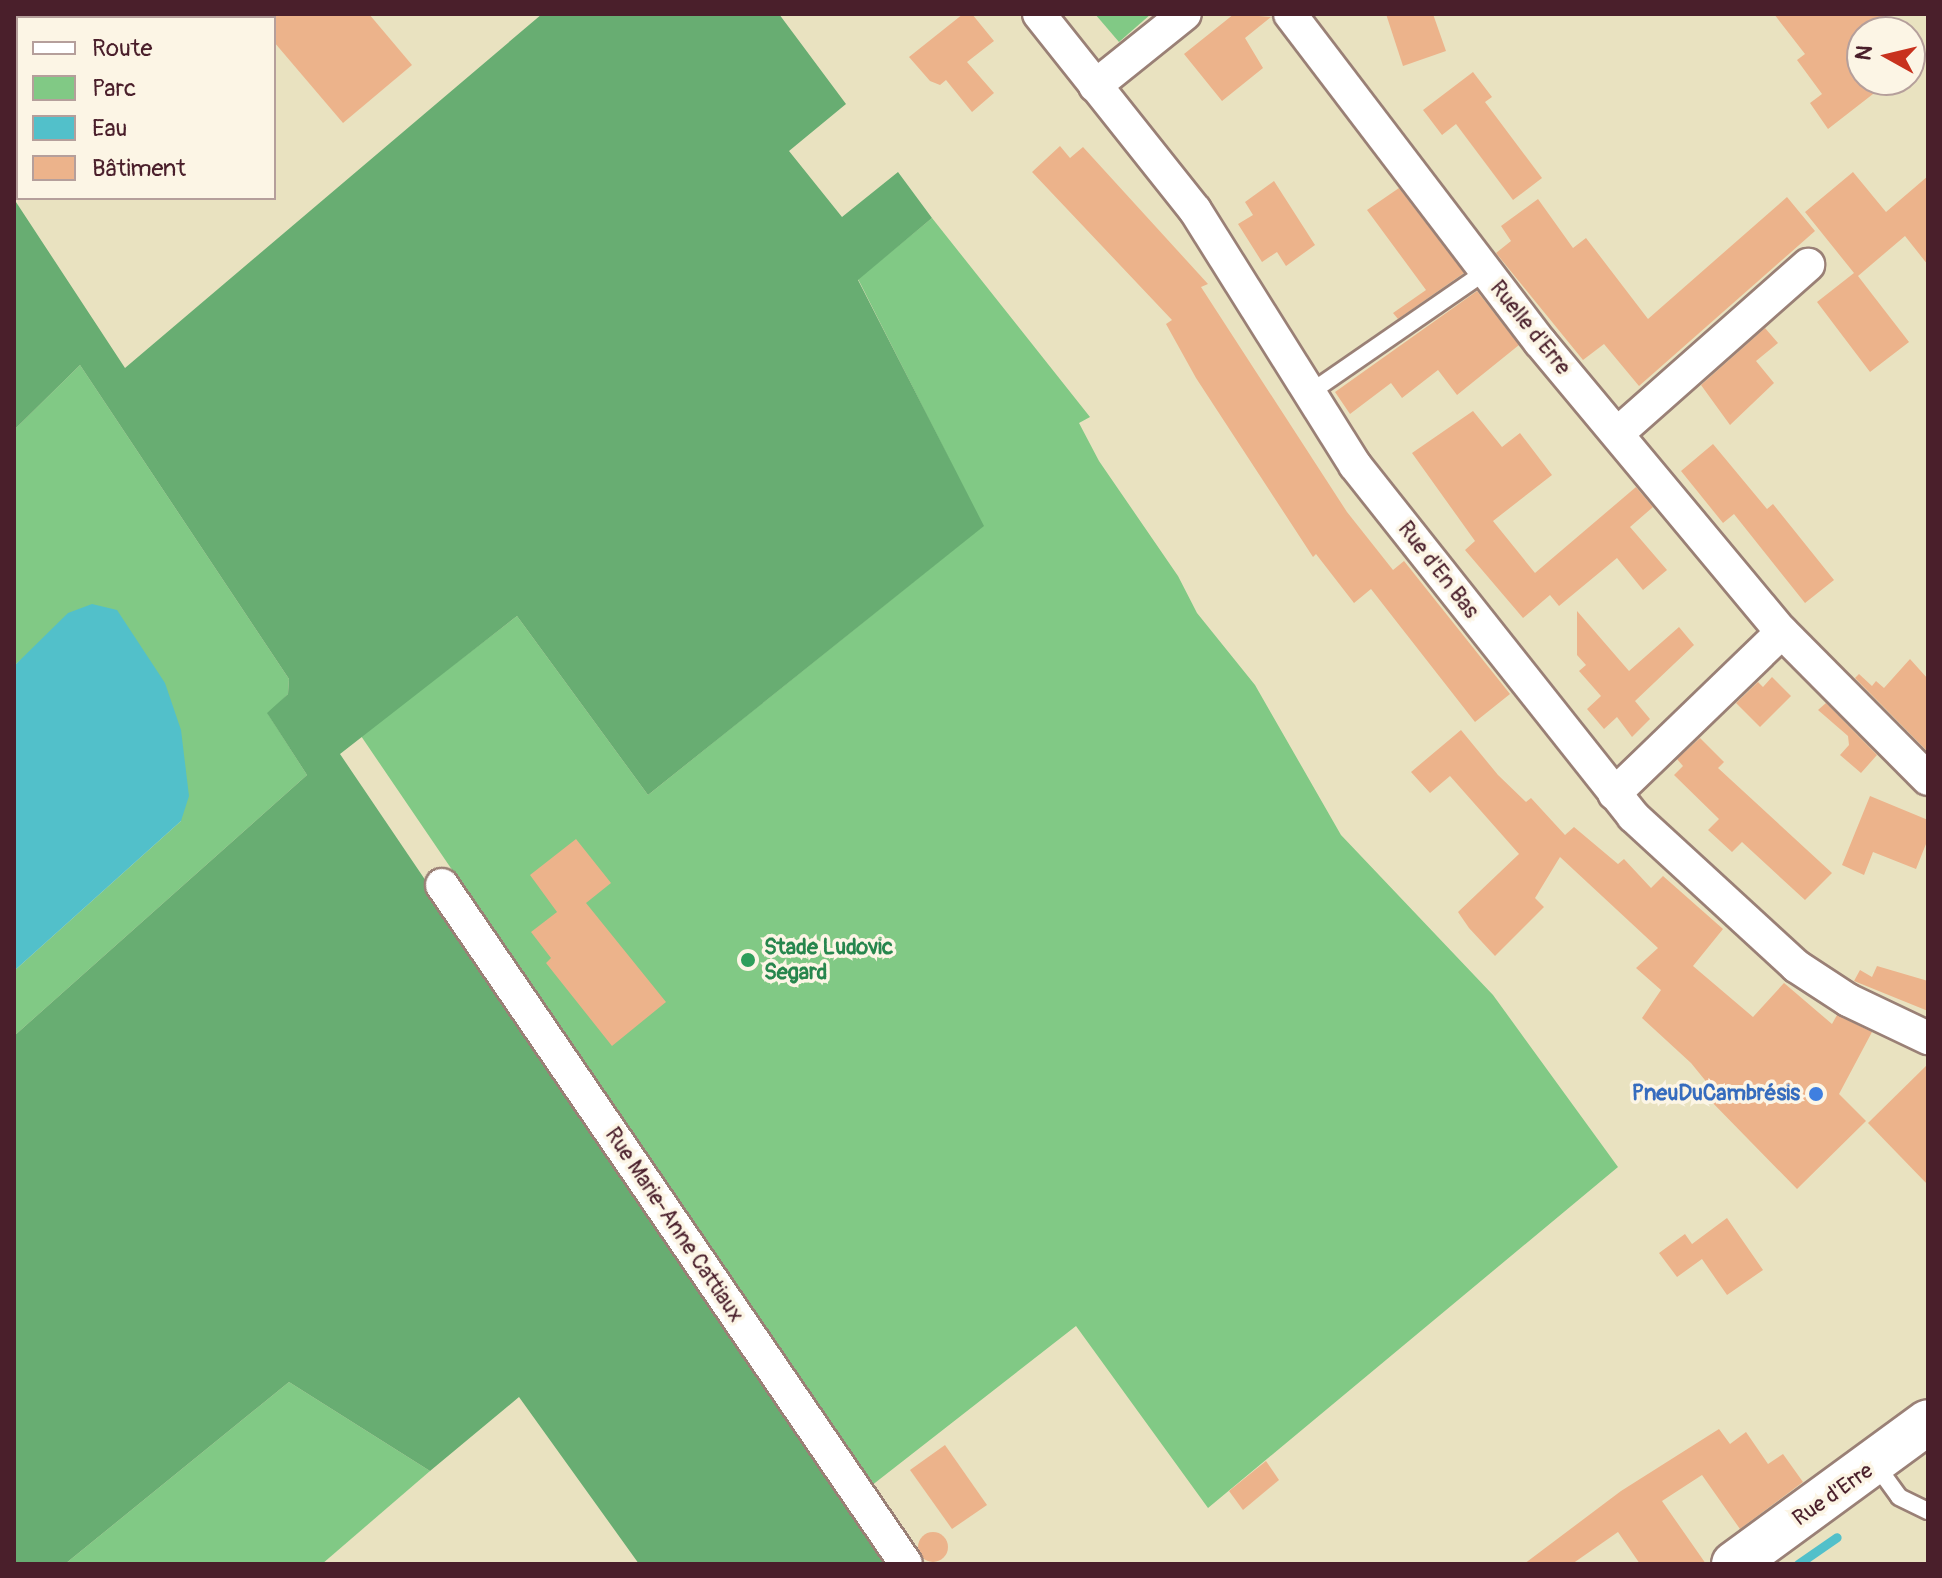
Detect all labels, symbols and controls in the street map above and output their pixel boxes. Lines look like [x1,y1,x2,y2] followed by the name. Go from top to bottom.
[16,16,276,200] legend
[1846,16,1926,96] north arrow
[92,34,152,63] text: Route
[1849,44,1879,62] text: N
[92,74,136,103] text: Parc
[92,114,127,143] text: Eau
[92,154,186,183] text: Bâtiment
[1484,276,1576,380] street label: Ruelle d'Erre
[1392,516,1484,624] street label: Rue d'En Bas
[764,934,893,986] place label: Stade Ludovic Segard
[739,951,757,969] marker: Stade Ludovic Segard
[1632,1081,1800,1107] place label: PneuDuCambrésis
[1807,1085,1825,1103] marker: PneuDuCambrésis
[599,1123,749,1327] street label: Rue Marie-Anne Cattiaux
[1788,1458,1878,1532] street label: Rue d'Erre

